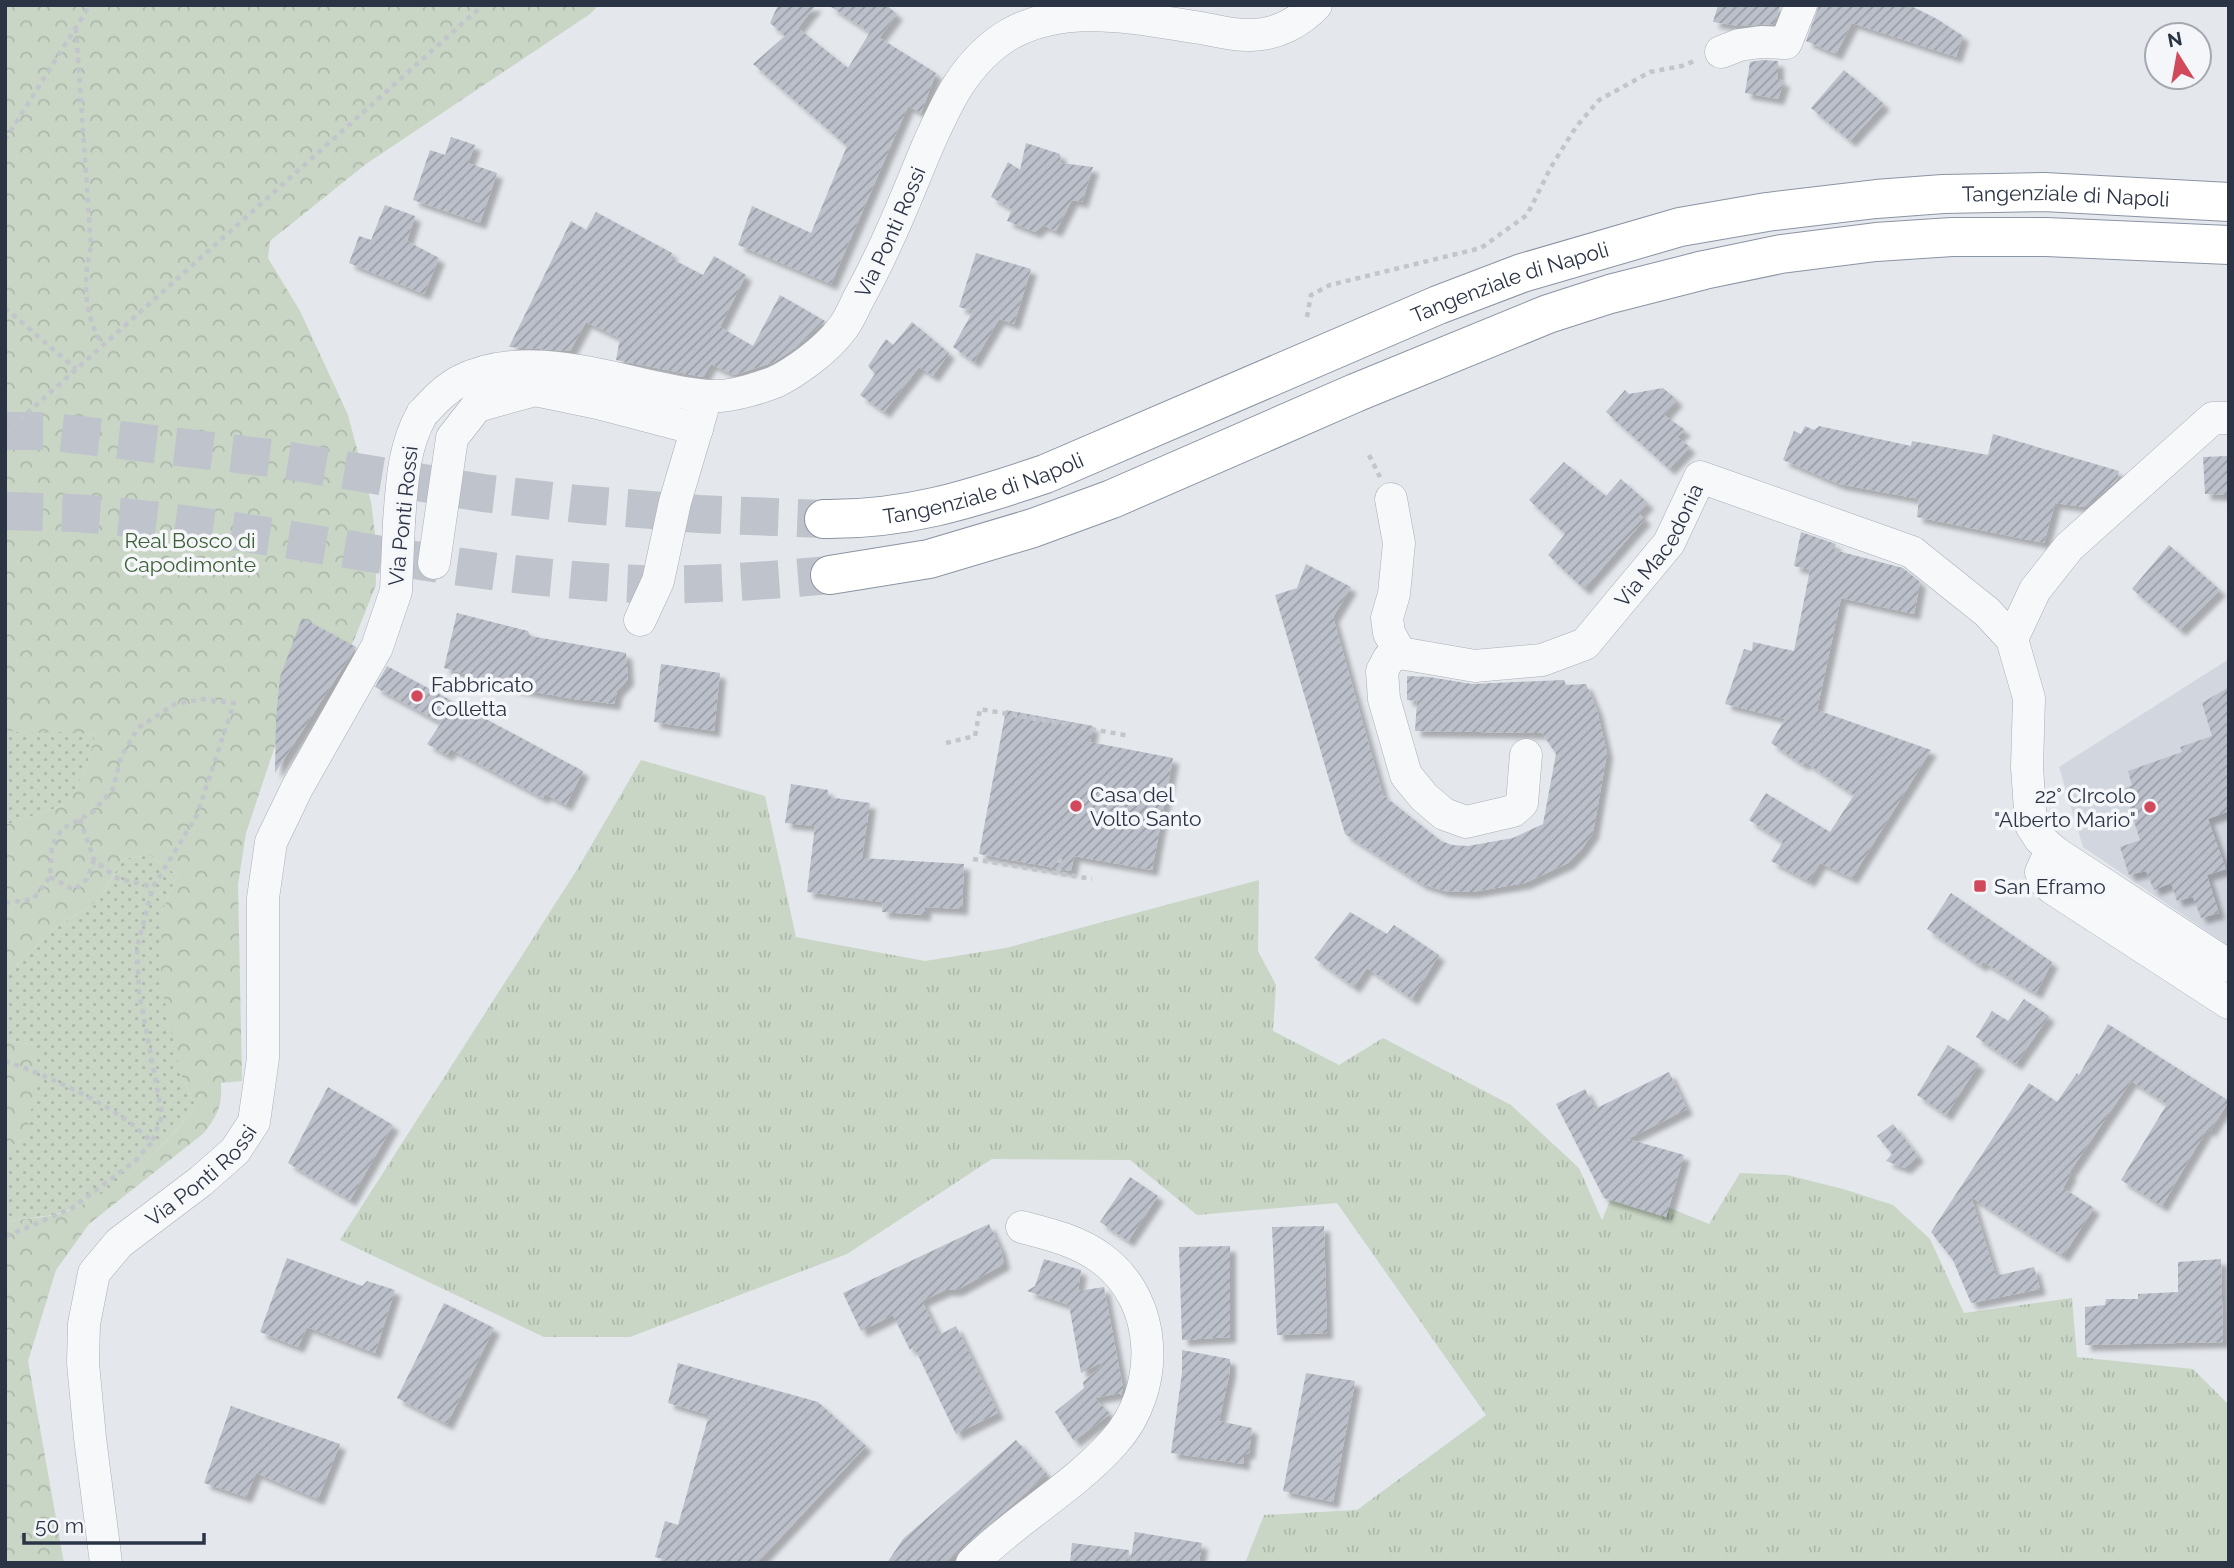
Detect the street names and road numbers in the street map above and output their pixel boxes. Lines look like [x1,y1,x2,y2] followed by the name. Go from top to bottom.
[849,163,930,302] street label: Via Ponti Rossi
[1961,180,2170,211] street label: Tangenziale di Napoli
[1407,236,1611,328] street label: Tangenziale di Napoli
[383,445,423,587] street label: Via Ponti Rossi
[881,447,1087,528] street label: Tangenziale di Napoli
[1609,480,1708,612] street label: Via Macedonia
[140,1120,261,1231] street label: Via Ponti Rossi

